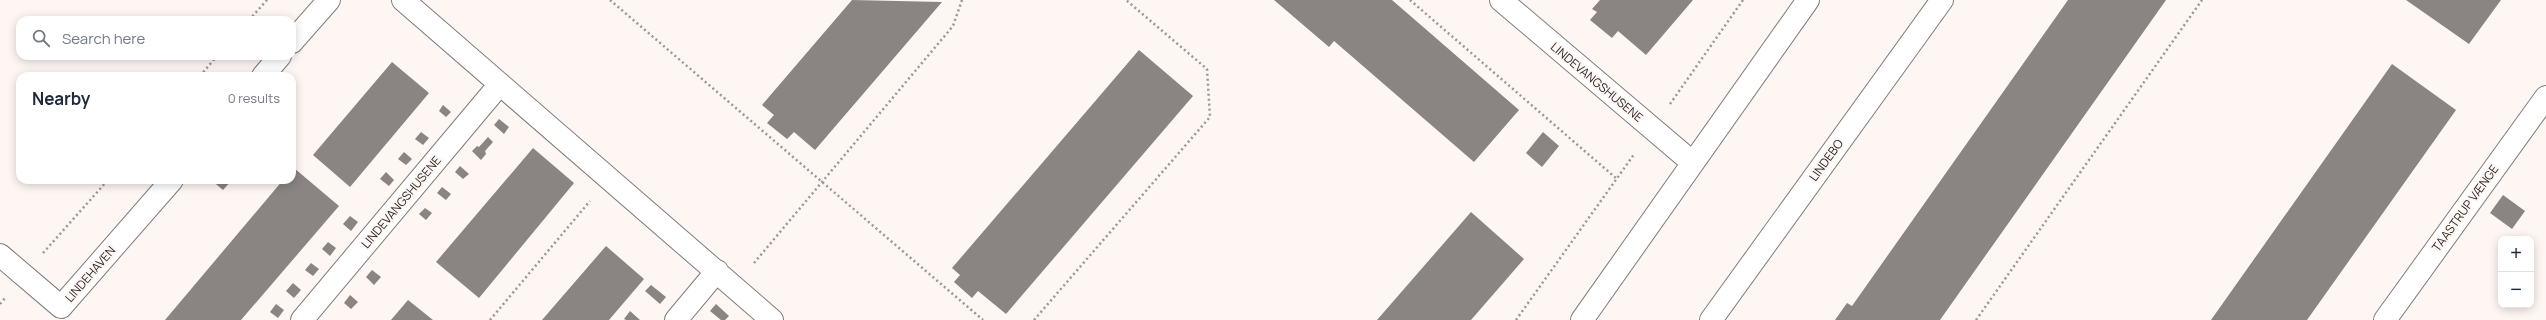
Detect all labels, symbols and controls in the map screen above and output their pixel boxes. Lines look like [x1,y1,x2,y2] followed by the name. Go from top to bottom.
[16,16,296,60] search box
[30,27,52,49] icon: search
[62,28,145,49] text: Search here
[1547,38,1647,126] street label: LINDEVANGSHUSENE
[32,87,90,110] text: Nearby
[228,89,280,107] text: 0 results
[1805,135,1847,184] street label: LINDEBO
[357,152,445,252] street label: LINDEVANGSHUSENE
[2428,161,2502,255] street label: TAASTRUP VÆNGE
[2498,236,2534,308] map controls
[2498,236,2534,272] button: +
[61,242,119,306] street label: LINDEHAVEN
[2498,272,2534,308] button: −

